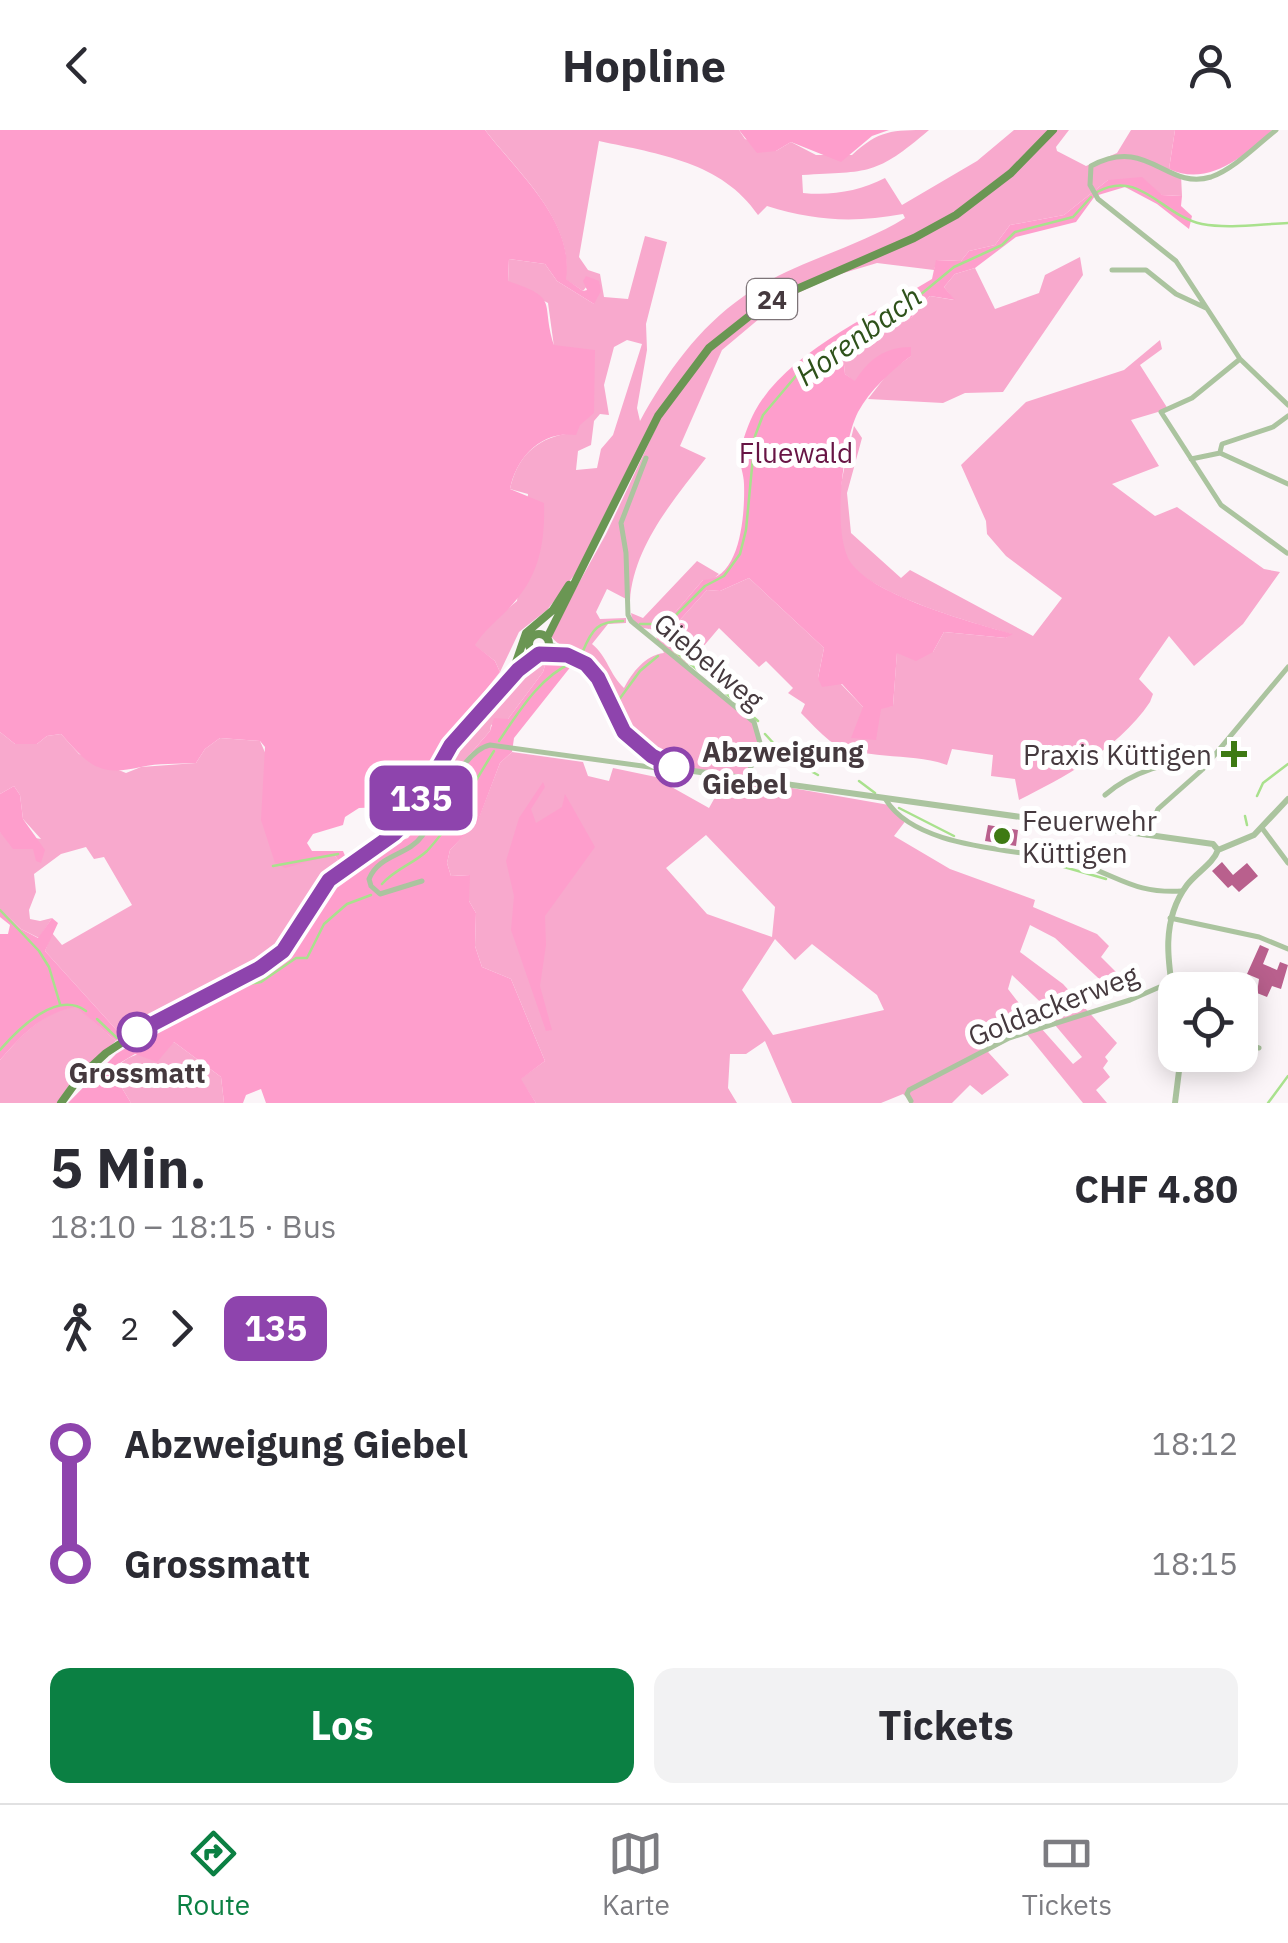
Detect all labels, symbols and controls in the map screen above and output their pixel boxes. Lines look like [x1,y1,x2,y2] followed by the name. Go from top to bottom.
[562,36,726,94] text: Hopline
[50,38,105,93] icon: back
[1183,38,1238,93] icon: person
[787,276,929,394] water label: Horenbach
[747,279,797,319] road number: 24
[739,434,853,471] park label: Fluewald
[646,604,772,718] street label: Giebelweg
[702,733,864,802] place label: Abzweigung Giebel
[1023,736,1212,773] place label: Praxis Küttigen
[1221,741,1247,767] marker: Praxis Küttigen
[655,748,693,786] marker: Abzweigung Giebel
[364,766,478,830] line badge: 135
[389,775,453,821] text: 135
[1022,802,1157,871] place label: Feuerwehr Küttigen
[991,825,1013,847] marker: Feuerwehr Küttigen
[963,955,1144,1054] street label: Goldackerweg
[1158,972,1258,1072] map controls
[1158,972,1258,1072] button: locate
[118,1013,156,1051] marker: Grossmatt
[68,1054,206,1091] place label: Grossmatt
[50,1132,207,1203] text: 5 Min.
[1074,1164,1238,1213] text: CHF 4.80
[50,1205,336,1247] text: 18:10 – 18:15 · Bus
[50,1301,105,1356] icon: walk
[154,1301,209,1356] icon: forward
[244,1305,307,1351] text: 135
[120,1307,139,1349] text: 2
[124,1419,468,1468] text: Abzweigung Giebel
[1152,1422,1238,1464] text: 18:12
[124,1539,310,1588] text: Grossmatt
[1152,1542,1238,1584] text: 18:15
[50,1668,634,1783] button: Los
[654,1668,1238,1783] button: Tickets
[176,1826,250,1923] tab: Route
[602,1826,670,1923] tab: Karte
[1022,1826,1112,1923] tab: Tickets

